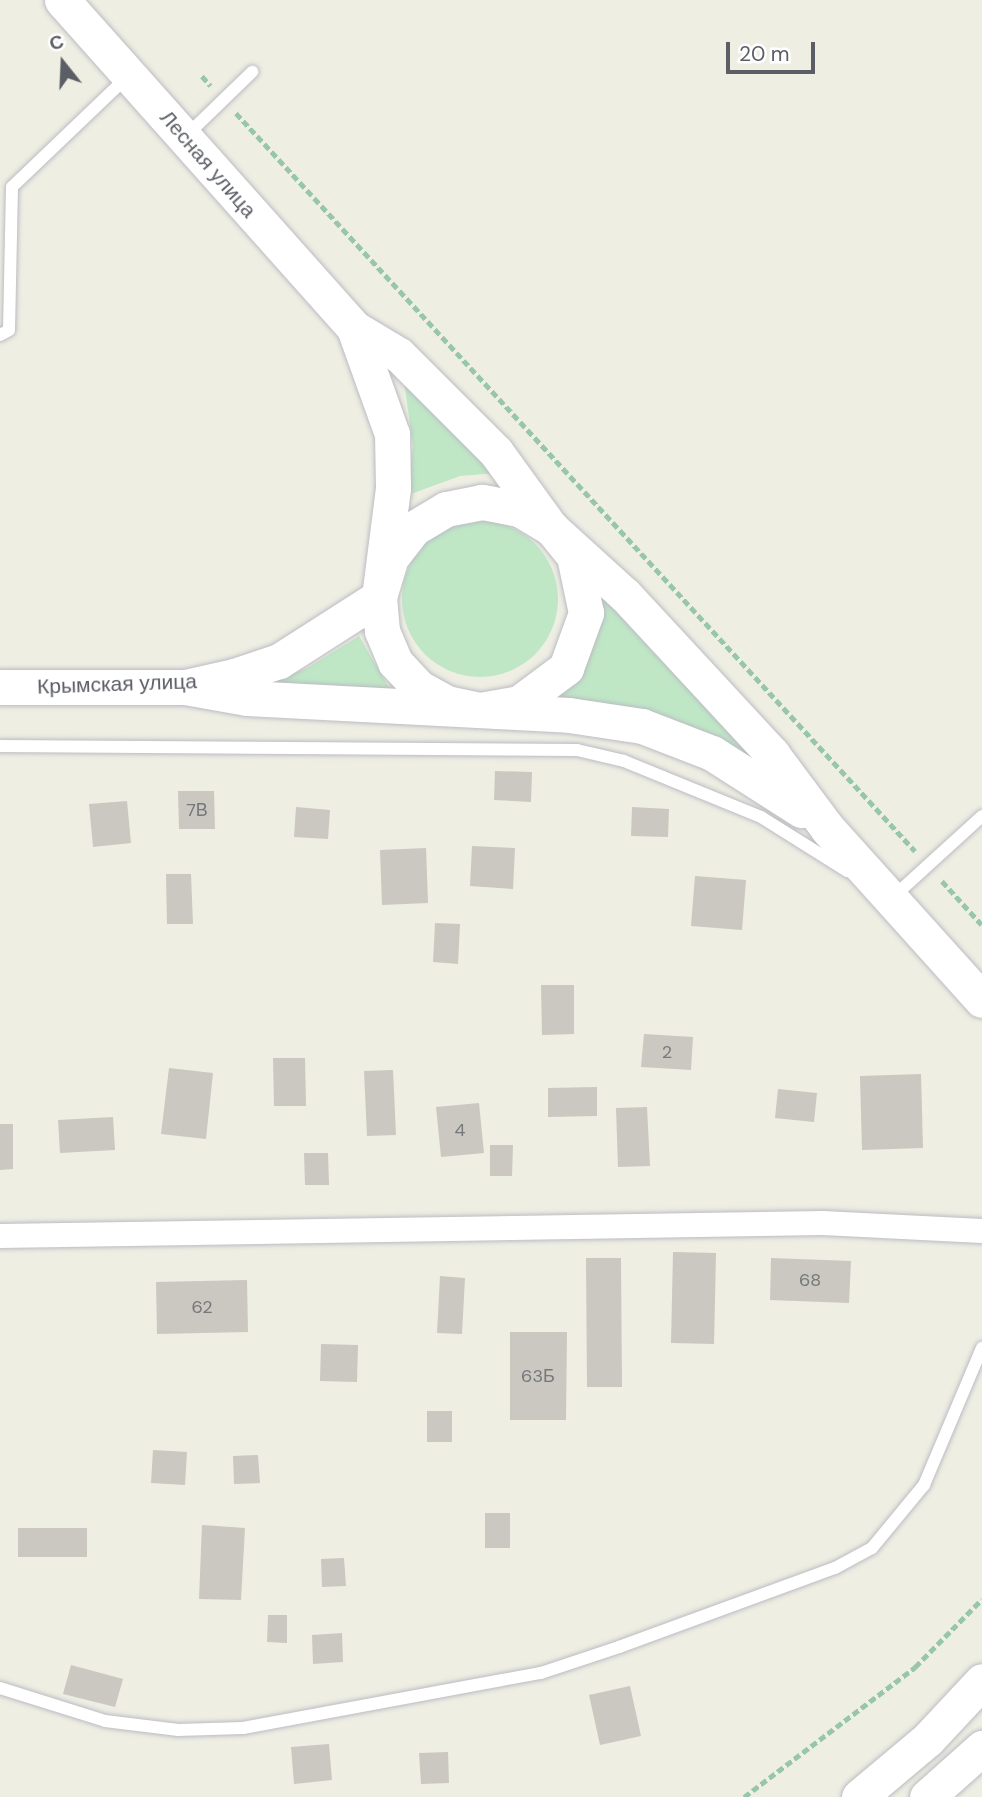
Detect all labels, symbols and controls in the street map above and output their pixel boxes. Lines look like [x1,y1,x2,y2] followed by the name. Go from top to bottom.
[28,28,98,98] north arrow
[730,28,819,72] scale bar
[46,29,67,57] text: С
[739,40,790,68] text: 20 m
[155,105,261,223] street label: Лесная улица
[37,669,197,699] street label: Крымская улица
[186,799,208,821] house number: 7В
[662,1041,672,1063] house number: 2
[455,1119,465,1141] house number: 4
[799,1269,821,1291] house number: 68
[191,1296,213,1318] house number: 62
[521,1365,555,1387] house number: 63Б

